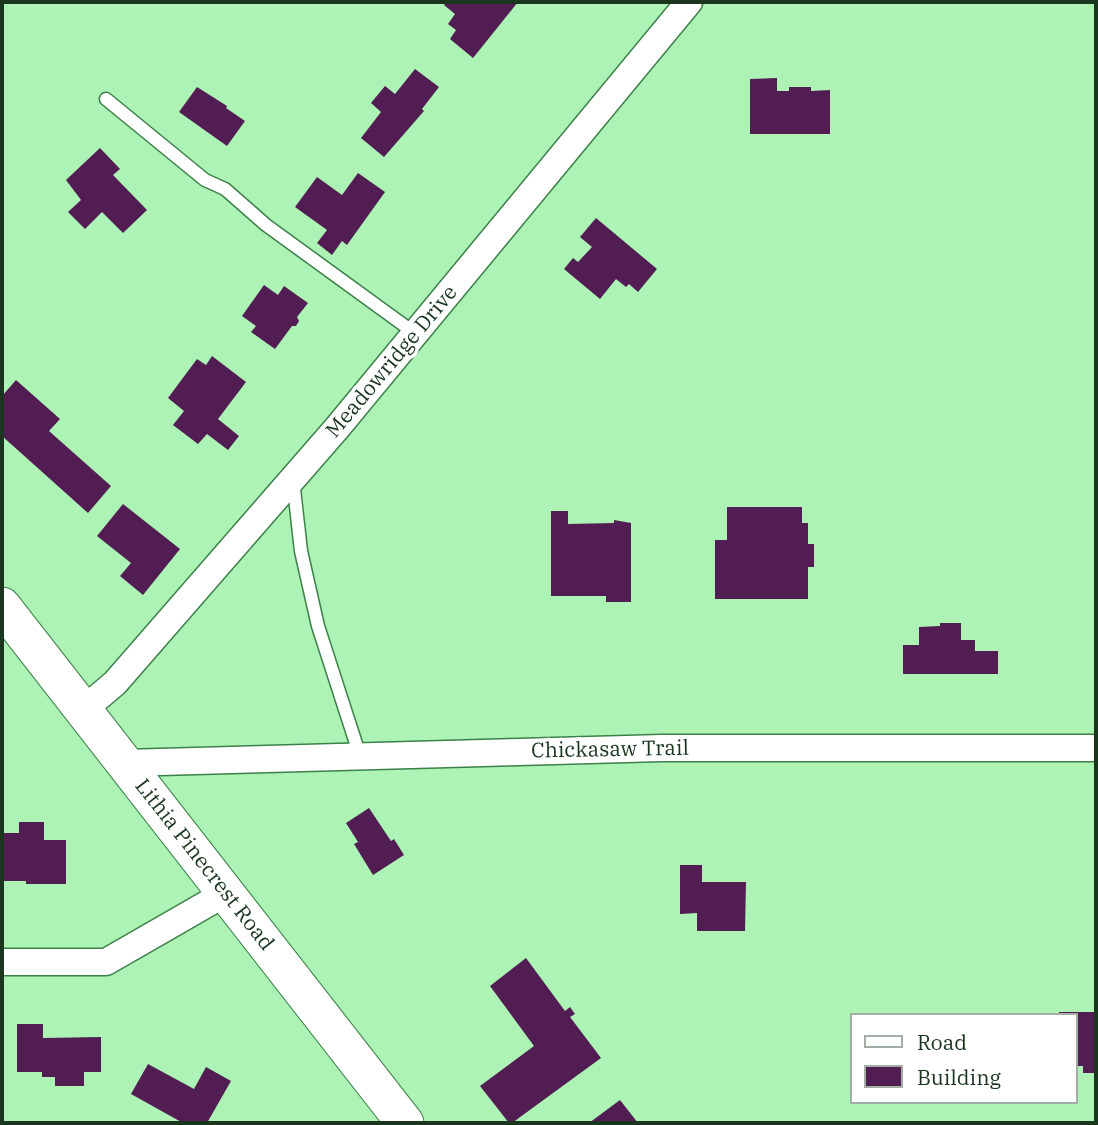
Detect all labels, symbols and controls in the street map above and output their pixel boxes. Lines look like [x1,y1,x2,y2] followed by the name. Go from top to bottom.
[321,281,463,443] street label: Meadowridge Drive
[531,736,689,764] street label: Chickasaw Trail
[129,774,279,956] street label: Lithia Pinecrest Road
[850,1013,1077,1104] legend
[917,1028,967,1056] text: Road
[917,1063,1001,1091] text: Building

